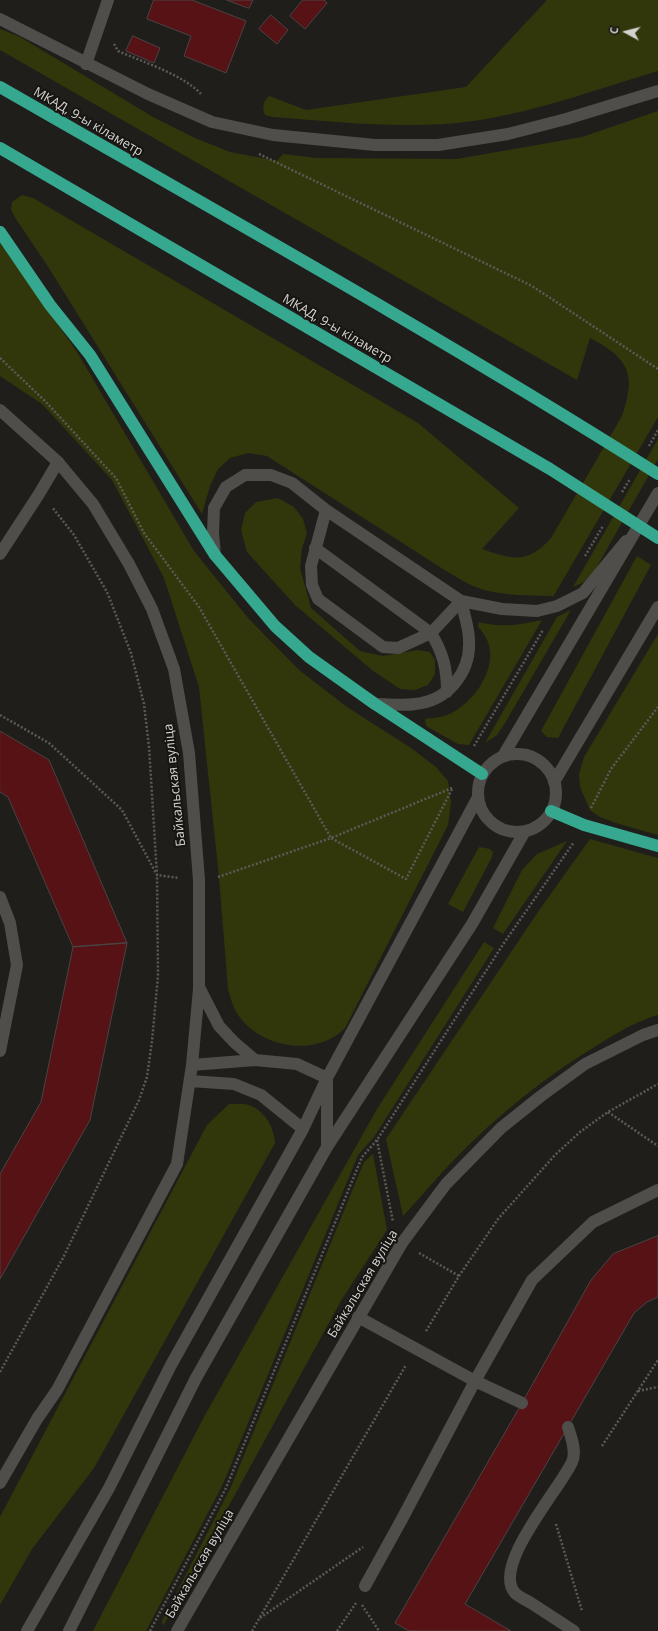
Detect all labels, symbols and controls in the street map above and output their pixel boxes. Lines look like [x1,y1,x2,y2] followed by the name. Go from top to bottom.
[606,12,646,52] north arrow
[606,26,621,35] text: С
[30,84,146,160] street label: МКАД, 9-ы кіламетр
[279,291,395,367] street label: МКАД, 9-ы кіламетр
[161,723,189,847] street label: Байкальская вуліца
[325,1227,401,1341] street label: Байкальская вуліца
[162,1507,238,1621] street label: Байкальская вуліца

